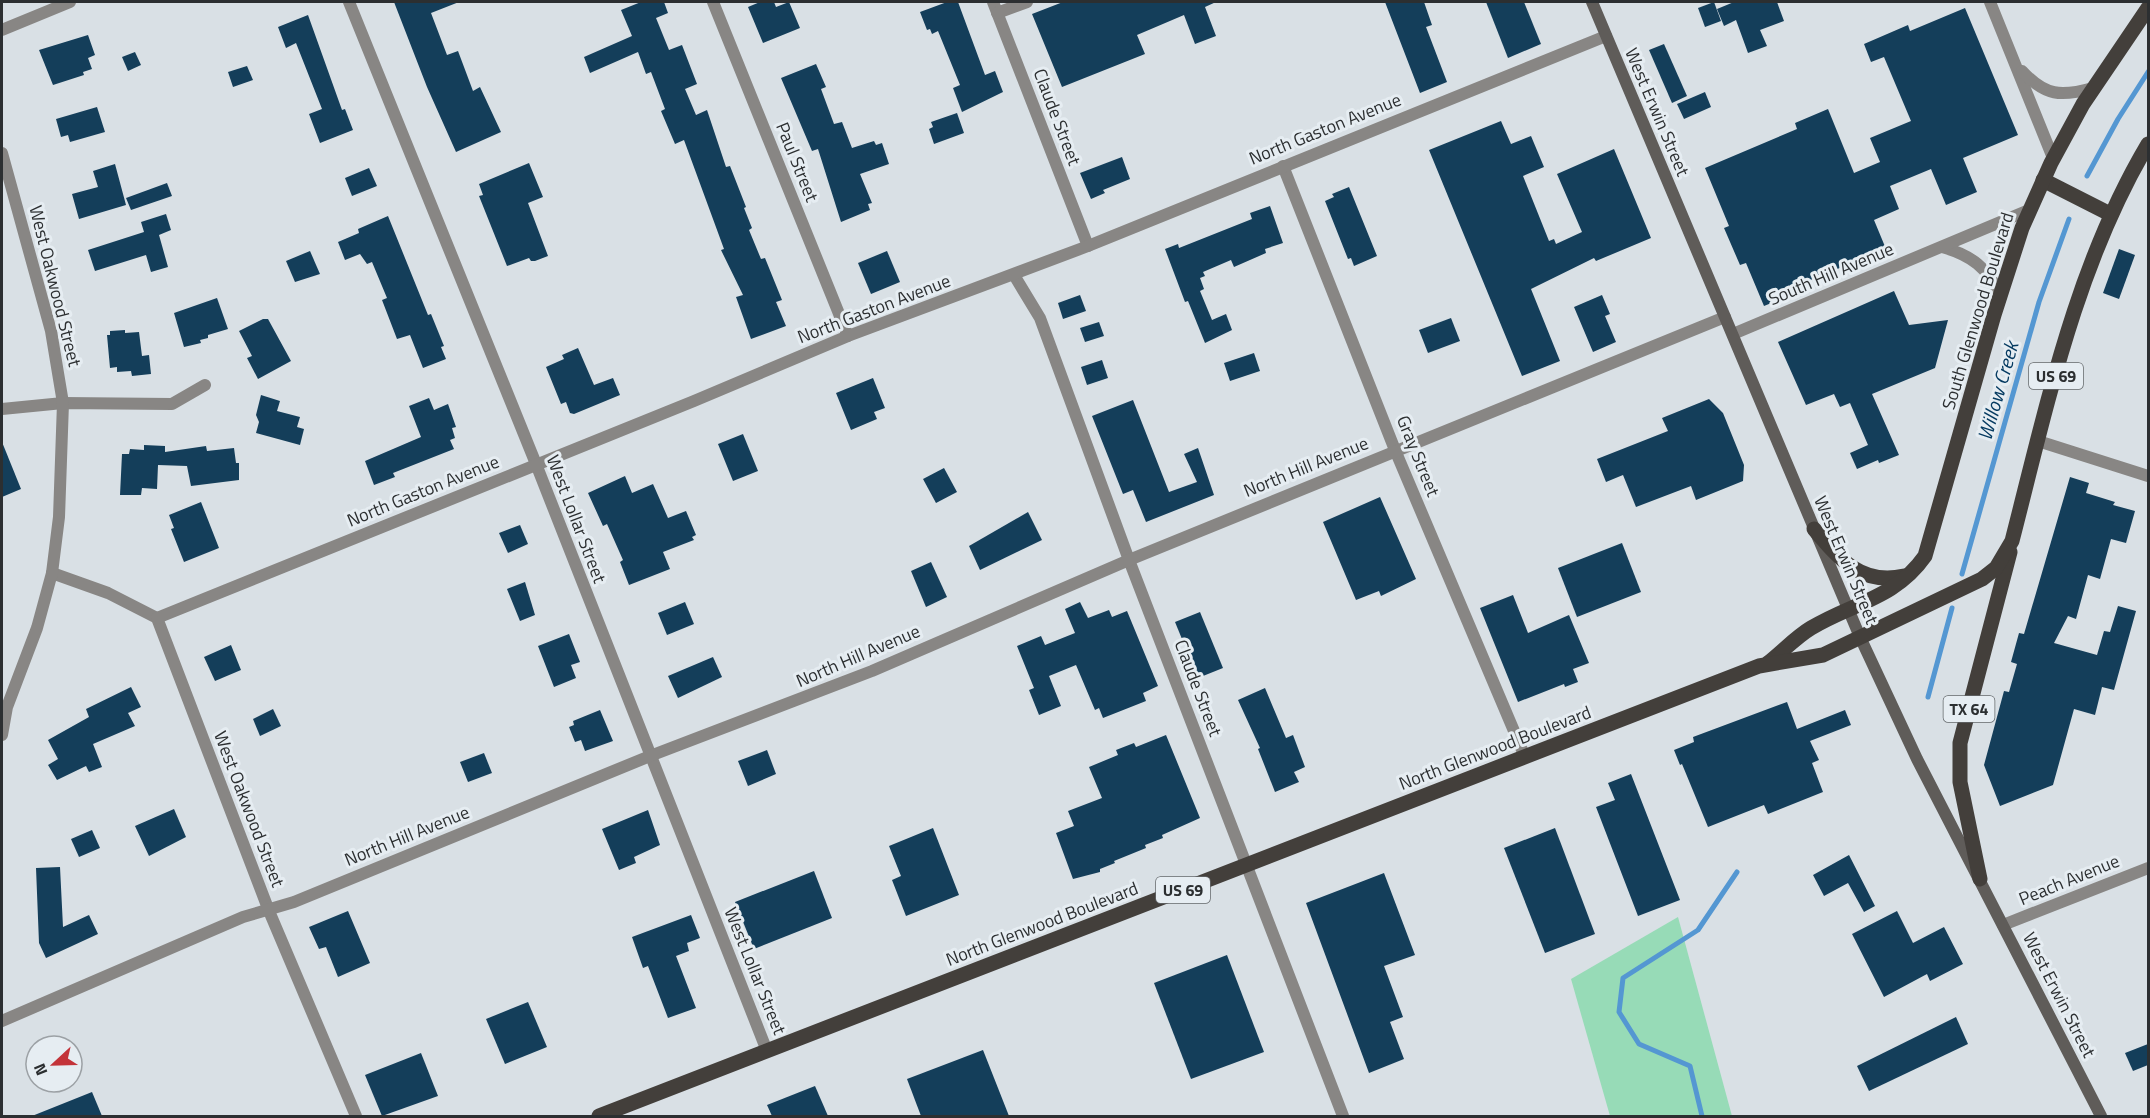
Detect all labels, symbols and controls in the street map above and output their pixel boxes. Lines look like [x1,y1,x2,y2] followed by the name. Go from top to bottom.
[1618,43,1697,181] street label: West Erwin Street
[1027,65,1088,170] street label: Claude Street
[1245,86,1405,171] street label: North Gaston Avenue
[769,118,826,206] street label: Paul Street
[22,202,89,370] street label: West Oakwood Street
[1935,209,2020,413] street label: South Glenwood Boulevard
[1764,235,1897,312] street label: South Hill Avenue
[793,267,954,350] street label: North Gaston Avenue
[1969,336,2027,444] water label: Willow Creek
[2029,363,2083,389] road number: US 69
[1390,411,1447,501] street label: Gray Street
[1239,429,1372,504] street label: North Hill Avenue
[343,448,503,533] street label: North Gaston Avenue
[540,451,614,587] street label: West Lollar Street
[1807,491,1886,629] street label: West Erwin Street
[792,617,924,694] street label: North Hill Avenue
[1168,636,1229,741] street label: Claude Street
[1944,696,1994,722] road number: TX 64
[1395,698,1595,797] street label: North Glenwood Boulevard
[207,727,292,891] street label: West Oakwood Street
[340,798,473,873] street label: North Hill Avenue
[2014,847,2123,912] street label: Peach Avenue
[942,874,1142,973] street label: North Glenwood Boulevard
[1156,877,1210,903] road number: US 69
[718,903,794,1039] street label: West Lollar Street
[2016,928,2103,1063] street label: West Erwin Street
[24,1034,84,1094] north arrow
[27,1060,53,1079] text: N

